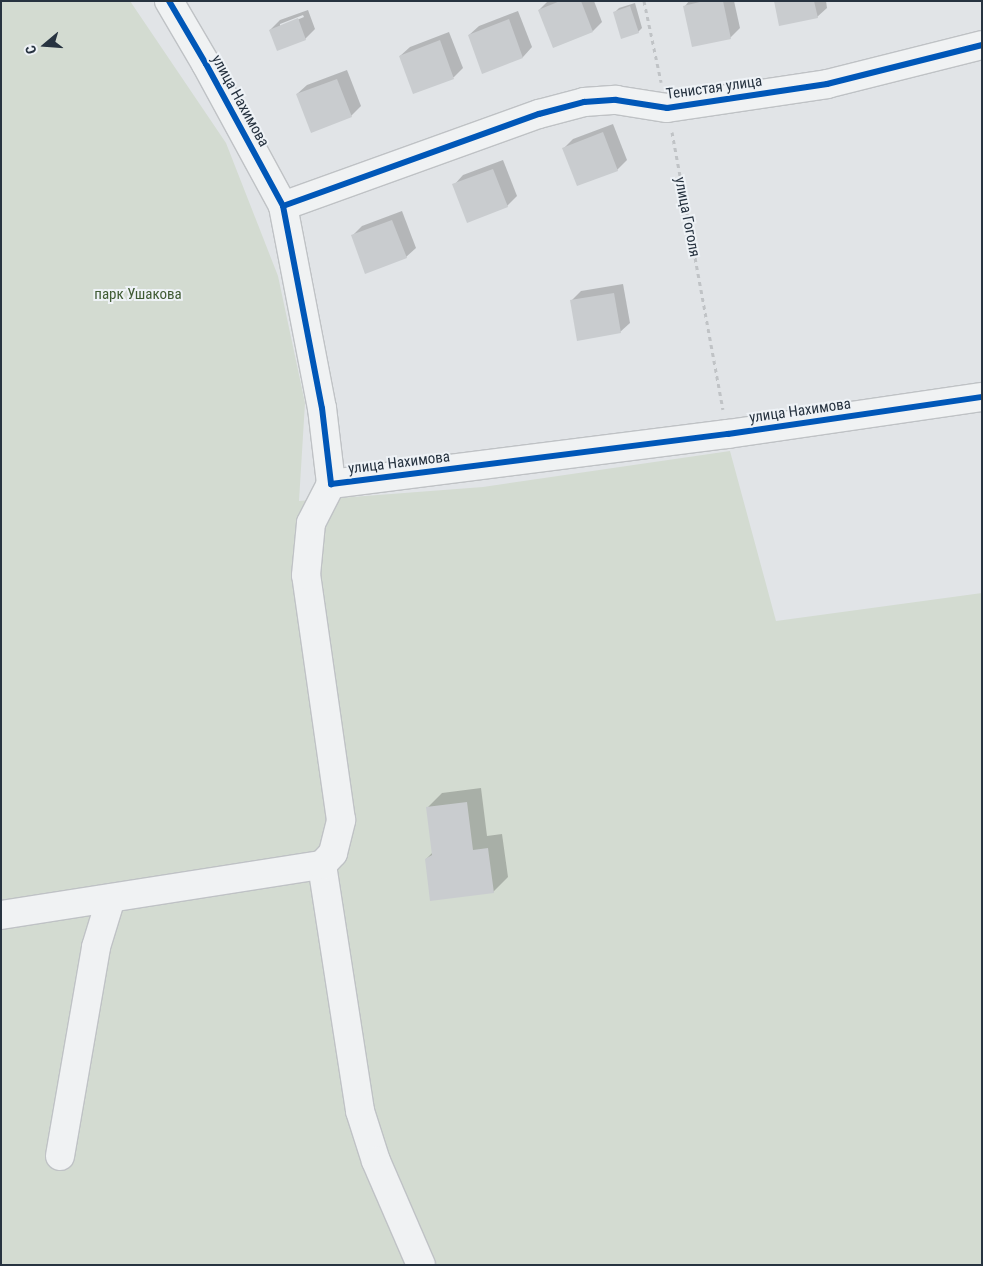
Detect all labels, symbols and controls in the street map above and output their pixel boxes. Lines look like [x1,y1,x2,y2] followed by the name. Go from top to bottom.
[20,20,70,70] north arrow
[22,43,40,56] text: С
[207,52,273,150] street label: улица Нахимова
[665,72,763,104] street label: Тенистая улица
[670,176,704,258] street label: улица Гоголя
[94,286,182,304] park label: парк Ушакова
[748,395,852,427] street label: улица Нахимова
[347,448,451,478] street label: улица Нахимова

